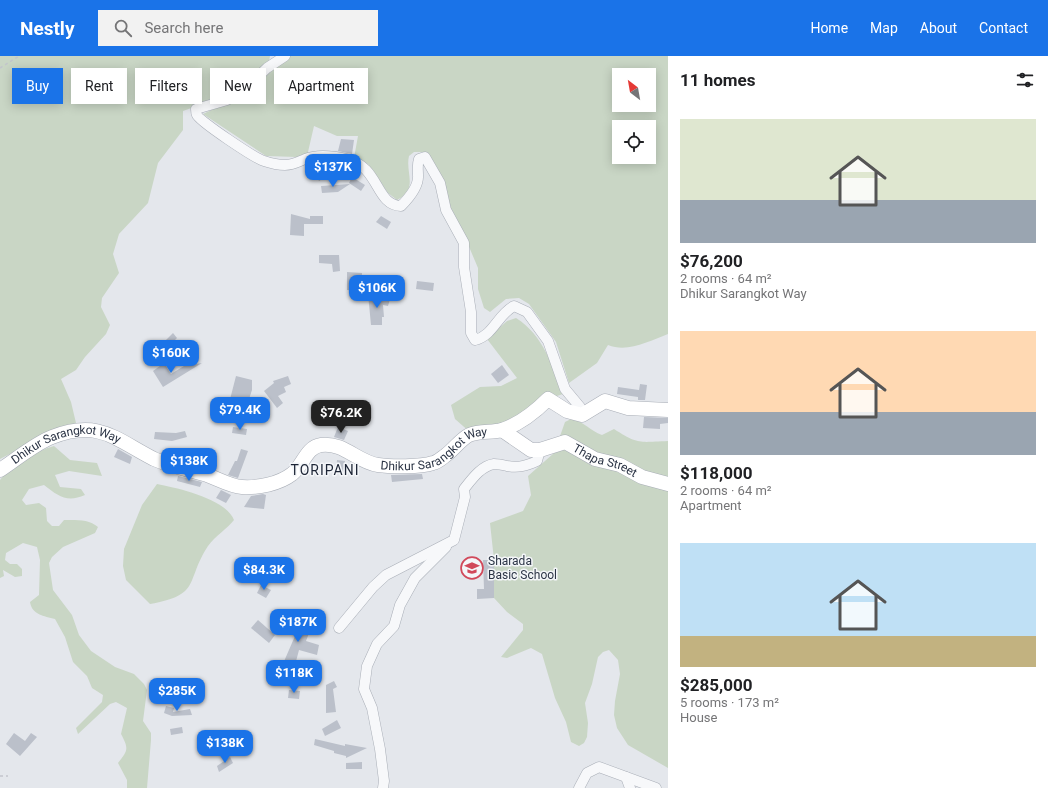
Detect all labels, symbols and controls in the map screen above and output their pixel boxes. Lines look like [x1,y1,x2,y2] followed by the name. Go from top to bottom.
[98,10,378,46] search box
[20,17,74,40] text: Nestly
[112,17,134,39] icon: search
[144,19,223,37] text: Search here
[810,20,848,36] text: Home
[870,20,898,36] text: Map
[920,20,957,36] text: About
[979,20,1028,36] text: Contact
[12,68,63,104] chip: Buy
[71,68,127,104] chip: Rent
[135,68,202,104] chip: Filters
[210,68,266,104] chip: New
[274,68,368,104] chip: Apartment
[612,68,656,112] north arrow
[612,68,656,164] map controls
[1014,69,1036,91] icon: filters
[680,70,756,90] text: 11 homes
[612,120,656,164] button: locate
[822,145,894,217] icon: home
[305,154,361,188] pin: $137K
[314,159,352,174] text: $137K
[680,251,743,271] text: $76,200
[680,271,772,286] text: 2 rooms · 64 m²
[349,275,405,309] pin: $106K
[358,280,396,295] text: $106K
[680,286,807,301] text: Dhikur Sarangkot Way
[143,340,199,374] pin: $160K
[152,345,190,360] text: $160K
[822,357,894,429] icon: home
[207,397,273,431] pin: $79.4K
[308,400,374,434] pin: $76.2K
[219,402,261,417] text: $79.4K
[320,405,362,420] text: $76.2K
[9,423,124,467] street label: Dhikur Sarangkot Way
[380,425,488,473] street label: Dhikur Sarangkot Way
[571,441,640,480] street label: Thapa Street
[161,448,217,482] pin: $138K
[170,453,208,468] text: $138K
[290,462,360,478] district label: TORIPANI
[680,463,752,483] text: $118,000
[680,483,772,498] text: 2 rooms · 64 m²
[680,498,742,513] text: Apartment
[488,554,557,582] place label: Sharada Basic School
[459,555,485,581] school or university icon: Sharada Basic School
[231,557,297,591] pin: $84.3K
[243,562,285,577] text: $84.3K
[822,569,894,641] icon: home
[270,609,326,643] pin: $187K
[279,614,317,629] text: $187K
[266,660,322,694] pin: $118K
[275,665,313,680] text: $118K
[680,675,752,695] text: $285,000
[149,678,205,712] pin: $285K
[158,683,196,698] text: $285K
[680,695,779,710] text: 5 rooms · 173 m²
[680,710,717,725] text: House
[197,730,253,764] pin: $138K
[206,735,244,750] text: $138K

